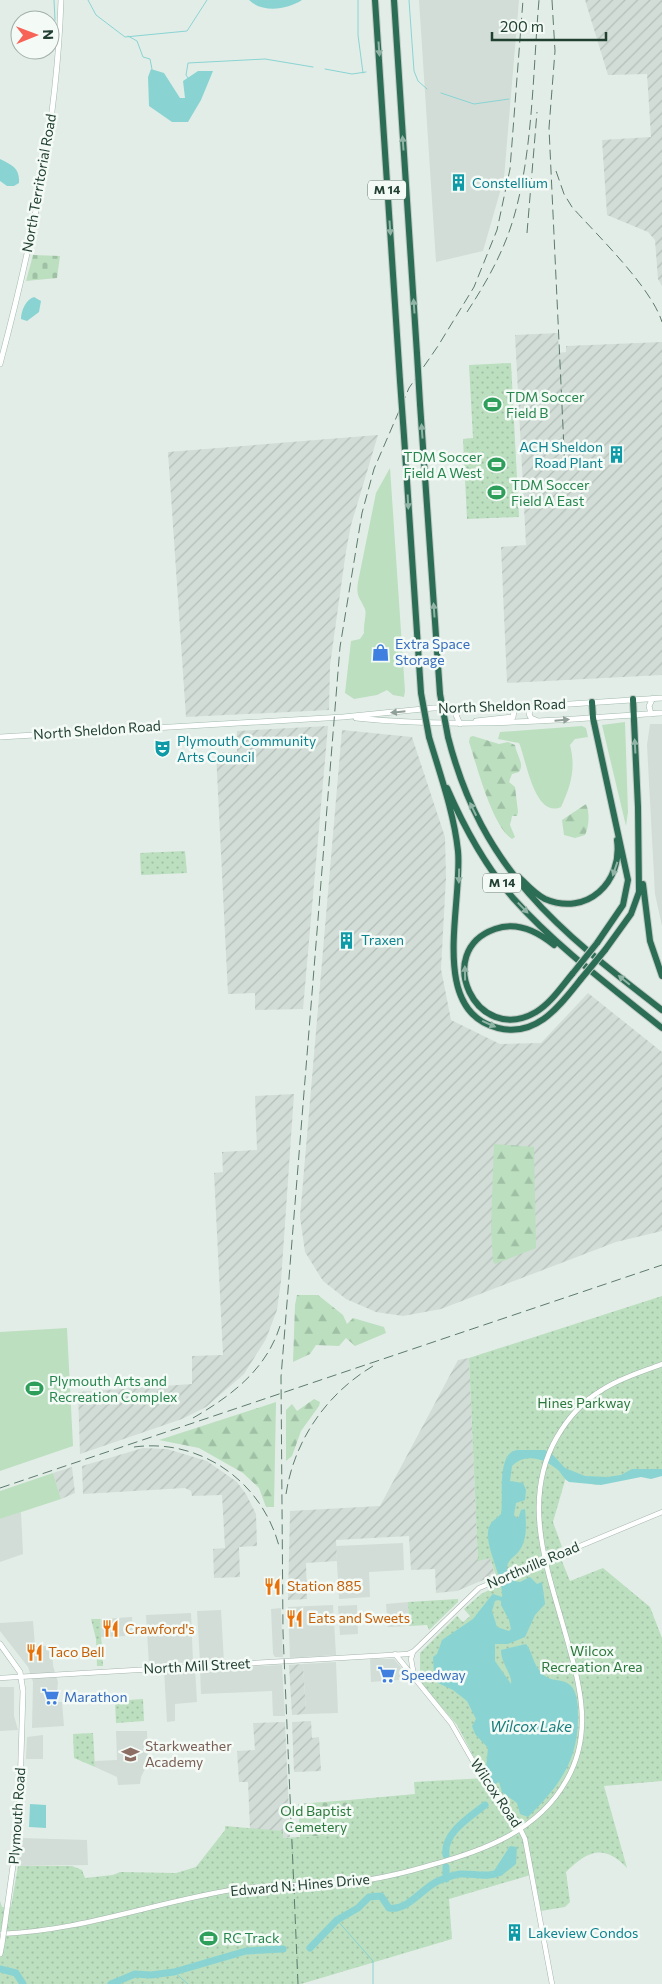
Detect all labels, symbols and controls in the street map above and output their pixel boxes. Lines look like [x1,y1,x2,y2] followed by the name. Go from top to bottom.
[10,10,60,60] north arrow
[492,10,606,42] scale bar
[500,17,544,35] text: 200 m
[40,29,57,40] text: N
[375,41,383,57] one-way arrow
[18,112,59,254] street label: North Territorial Road
[399,135,407,151] one-way arrow
[448,173,468,193] building icon: Constellium
[472,174,548,191] place label: Constellium
[368,180,406,200] road number: M 14
[386,221,394,237] one-way arrow
[409,297,417,313] one-way arrow
[506,388,585,421] place label: TDM Soccer Field B
[482,395,502,415] sports icon: TDM Soccer Field B
[417,423,425,439] one-way arrow
[519,438,603,471] place label: ACH Sheldon Road Plant
[607,445,627,465] building icon: ACH Sheldon Road Plant
[403,448,482,481] place label: TDM Soccer Field A West
[486,455,506,475] sports icon: TDM Soccer Field A West
[511,476,590,509] place label: TDM Soccer Field A East
[487,483,507,503] sports icon: TDM Soccer Field A East
[405,494,413,510] one-way arrow
[429,602,437,618] one-way arrow
[395,635,470,668] place label: Extra Space Storage
[371,642,391,662] shop icon: Extra Space Storage
[438,695,566,716] street label: North Sheldon Road
[389,708,405,716] one-way arrow
[555,716,571,724] one-way arrow
[33,717,161,742] street label: North Sheldon Road
[177,732,316,765] place label: Plymouth Community Arts Council
[631,738,639,754] one-way arrow
[153,739,173,759] theatre icon: Plymouth Community Arts Council
[469,802,477,817] one-way arrow
[611,862,618,877] one-way arrow
[455,869,463,885] one-way arrow
[483,874,521,892] road number: M 14
[517,902,529,914] one-way arrow
[337,930,357,950] building icon: Traxen
[361,931,404,948] place label: Traxen
[461,964,469,980] one-way arrow
[618,974,631,985] one-way arrow
[482,1021,496,1029] one-way arrow
[49,1372,178,1405] place label: Plymouth Arts and Recreation Complex
[25,1379,45,1399] sports icon: Plymouth Arts and Recreation Complex
[537,1394,631,1411] park label: Hines Parkway
[484,1537,582,1592] street label: Northville Road
[263,1576,283,1596] restaurant icon: Station 885
[287,1577,362,1594] place label: Station 885
[284,1608,304,1628] restaurant icon: Eats and Sweets
[308,1609,410,1626] place label: Eats and Sweets
[101,1619,121,1639] restaurant icon: Crawford's
[125,1620,195,1637] place label: Crawford's
[24,1642,44,1662] restaurant icon: Taco Bell
[541,1642,643,1675] park label: Wilcox Recreation Area
[48,1643,105,1660] place label: Taco Bell
[143,1654,251,1677] street label: North Mill Street
[377,1665,397,1685] supermarket icon: Speedway
[401,1666,466,1683] place label: Speedway
[40,1687,60,1707] supermarket icon: Marathon
[64,1688,128,1705] place label: Marathon
[490,1717,572,1735] water label: Wilcox Lake
[145,1737,232,1770] place label: Starkweather Academy
[121,1744,141,1764] school or university icon: Starkweather Academy
[467,1755,526,1830] street label: Wilcox Road
[5,1767,28,1865] street label: Plymouth Road
[280,1802,352,1835] park label: Old Baptist Cemetery
[230,1870,370,1899] street label: Edward N. Hines Drive
[504,1923,524,1943] building icon: Lakeview Condos
[528,1924,638,1941] place label: Lakeview Condos
[199,1928,219,1948] sports icon: RC Track
[223,1929,280,1946] place label: RC Track

